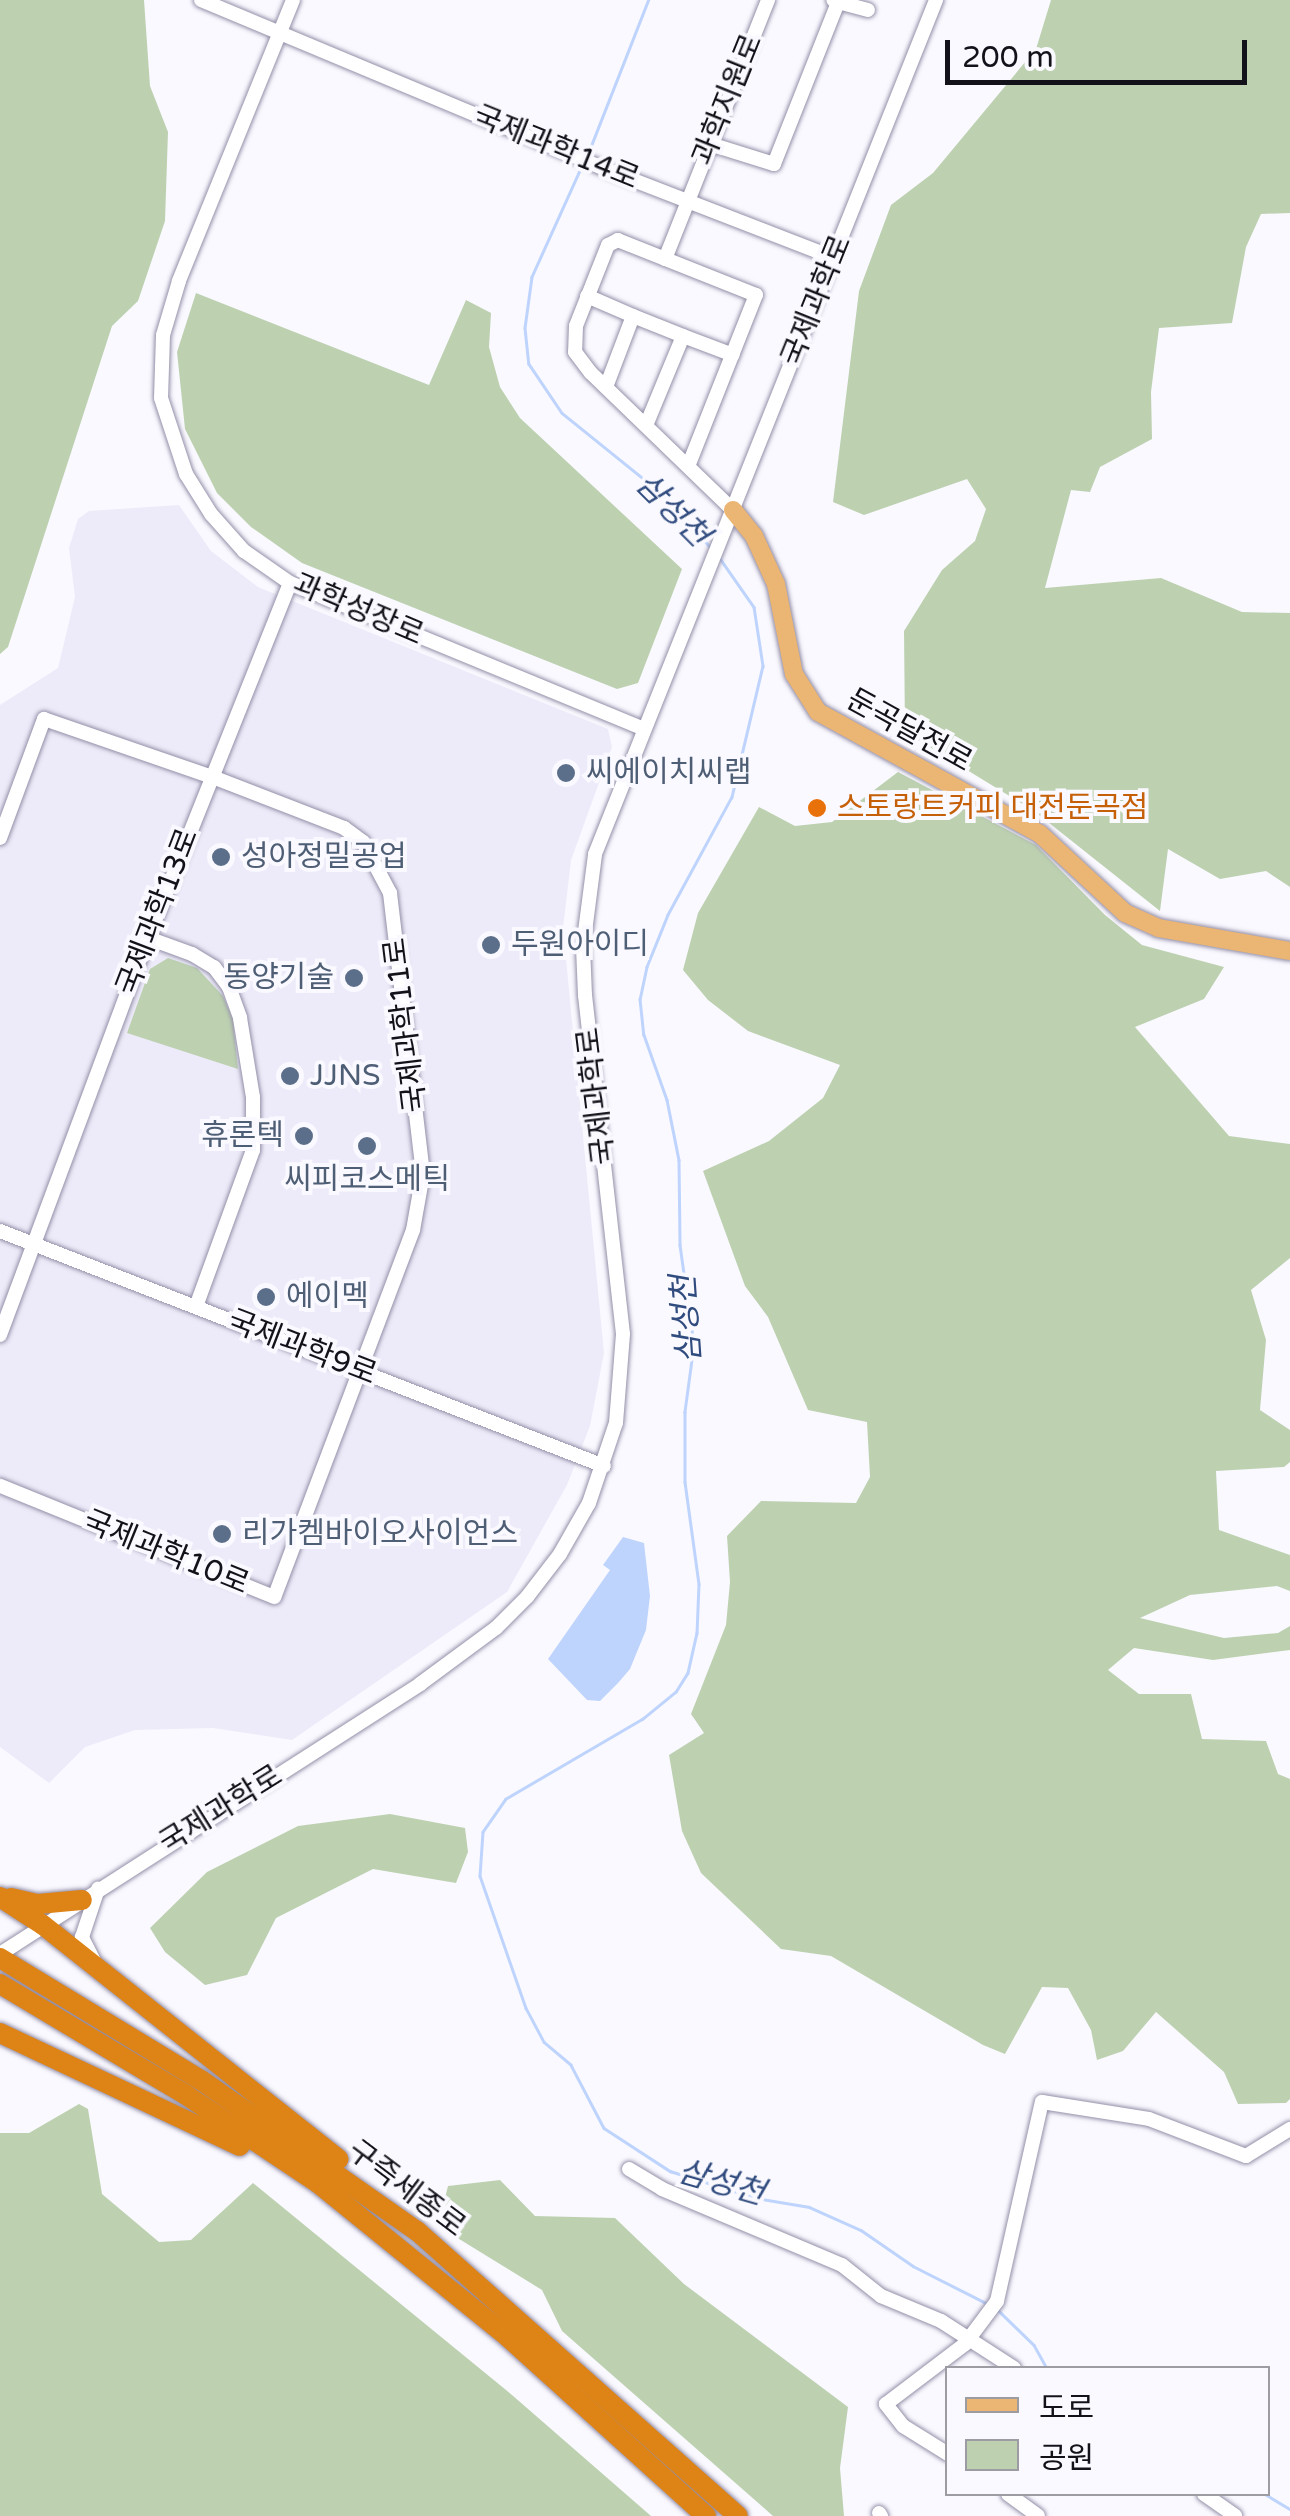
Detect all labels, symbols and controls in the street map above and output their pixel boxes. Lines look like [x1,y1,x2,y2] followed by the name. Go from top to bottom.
[950,20,1252,82] scale bar
[685,29,771,171] street label: 과학지원로
[962,39,1054,76] text: 200 m
[468,98,644,198] street label: 국제과학14로
[774,230,860,372] street label: 국제과학로
[627,465,717,555] water label: 삼성천
[287,566,429,654] street label: 과학성장로
[840,682,978,780] street label: 둔곡달전로
[586,755,752,791] place label: 씨에이치씨랩
[555,762,577,784] marker: 씨에이치씨랩
[837,790,1148,826] place label: 스토랑트커피 대전둔곡점
[806,797,828,819] marker: 스토랑트커피 대전둔곡점
[110,824,206,1000] street label: 국제과학13로
[241,839,407,875] place label: 성아정밀공업
[210,846,232,868] marker: 성아정밀공업
[511,927,649,963] place label: 두원아이디
[480,934,502,956] marker: 두원아이디
[377,936,435,1114] street label: 국제과학11로
[224,960,334,996] place label: 동양기술
[343,967,365,989] marker: 동양기술
[571,1025,623,1167] street label: 국제과학로
[310,1058,381,1094] place label: JJNS
[279,1065,301,1087] marker: JJNS
[201,1118,284,1154] place label: 휴론텍
[293,1125,315,1147] marker: 휴론텍
[356,1135,378,1157] marker: 씨피코스메틱
[284,1162,450,1198] place label: 씨피코스메틱
[665,1274,709,1364] water label: 삼성천
[286,1279,369,1315] place label: 에이멕
[255,1286,277,1308] marker: 에이멕
[222,1303,382,1393] street label: 국제과학9로
[78,1503,254,1603] street label: 국제과학10로
[242,1516,518,1552] place label: 리가켐바이오사이언스
[211,1523,233,1545] marker: 리가켐바이오사이언스
[153,1758,289,1862] street label: 국제과학로
[340,2133,472,2245] street label: 구즉세종로
[673,2152,769,2214] water label: 삼성천
[945,2366,1270,2496] legend
[1039,2390,1094,2427] text: 도로
[1039,2440,1094,2477] text: 공원

